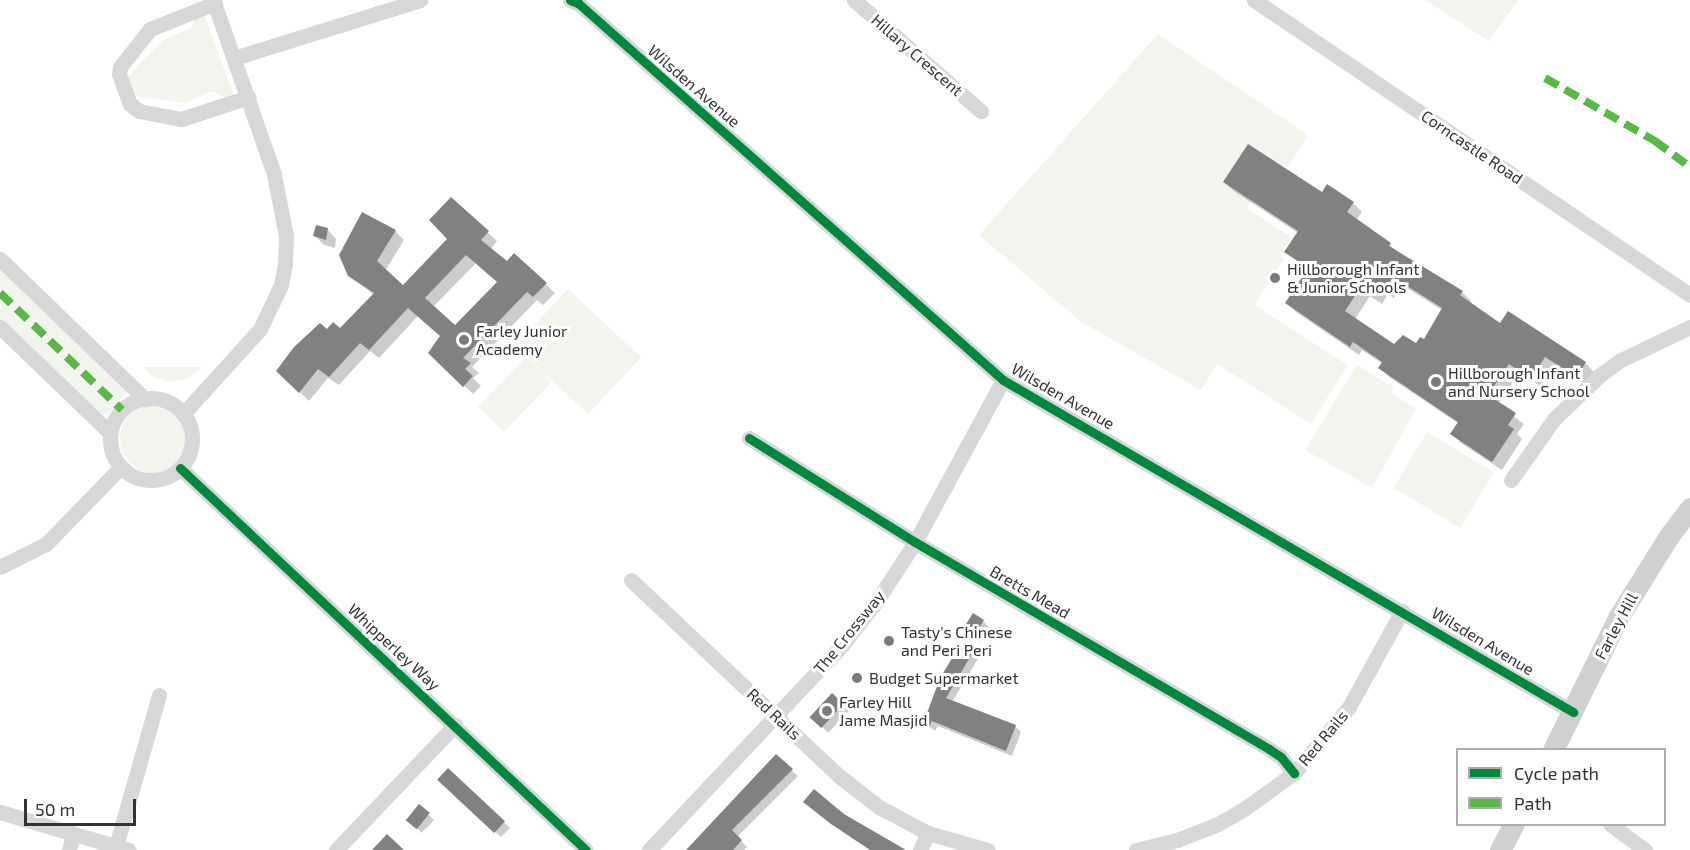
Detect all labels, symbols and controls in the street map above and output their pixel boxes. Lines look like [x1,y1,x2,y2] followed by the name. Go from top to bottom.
[867,10,967,100] street label: Hillary Crescent
[644,41,744,131] street label: Wilsden Avenue
[1418,106,1526,188] street label: Corncastle Road
[1287,259,1419,297] place label: Hillborough Infant & Junior Schools
[1268,271,1282,285] marker: Hillborough Infant & Junior Schools
[476,321,568,359] place label: Farley Junior Academy
[457,333,471,347] marker: Farley Junior Academy
[1008,359,1118,433] street label: Wilsden Avenue
[1448,363,1590,401] place label: Hillborough Infant and Nursery School
[1429,375,1443,389] marker: Hillborough Infant and Nursery School
[987,561,1073,623] street label: Bretts Mead
[810,586,888,678] street label: The Crossway
[1590,589,1642,663] street label: Farley Hill
[344,599,444,695] street label: Whipperley Way
[1428,603,1538,679] street label: Wilsden Avenue
[901,622,1012,660] place label: Tasty's Chinese and Peri Peri
[882,634,896,648] marker: Tasty's Chinese and Peri Peri
[869,668,1019,688] place label: Budget Supermarket
[850,671,864,685] marker: Budget Supermarket
[743,684,805,744] street label: Red Rails
[839,692,927,730] place label: Farley Hill Jame Masjid
[820,704,834,718] marker: Farley Hill Jame Masjid
[1294,706,1352,770] street label: Red Rails
[1456,748,1666,826] legend
[1514,762,1599,784] text: Cycle path
[27,787,140,825] scale bar
[1514,792,1552,814] text: Path
[35,798,75,820] text: 50 m

